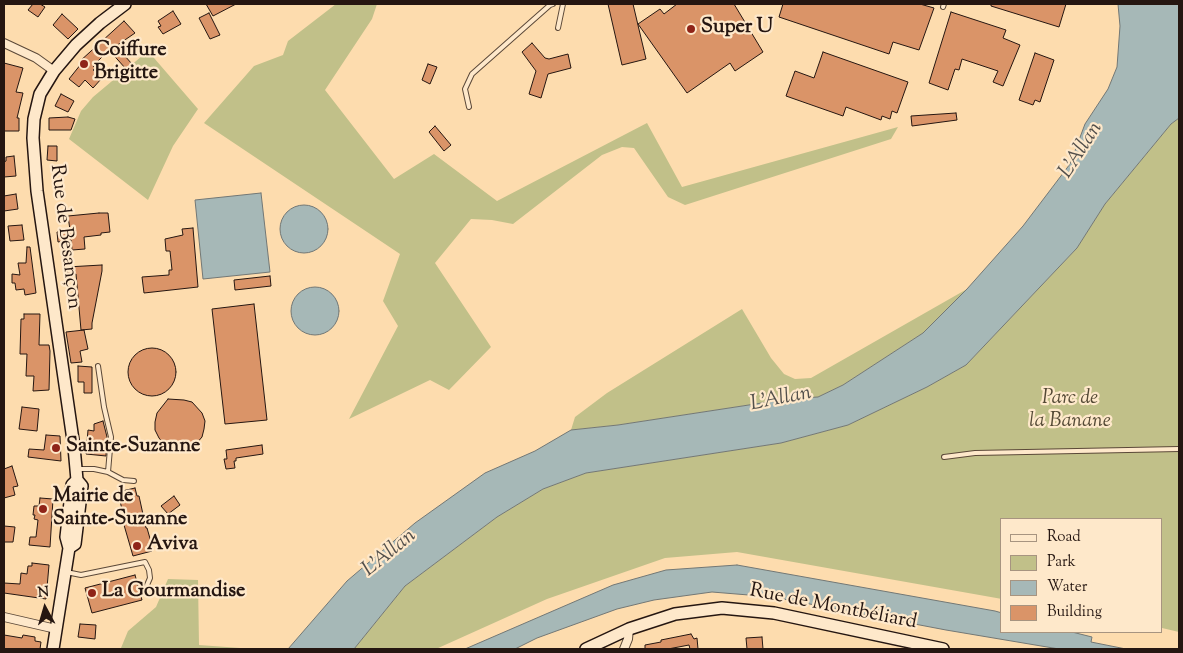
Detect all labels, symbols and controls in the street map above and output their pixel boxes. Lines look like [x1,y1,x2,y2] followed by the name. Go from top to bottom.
[701,17,773,41] place label: Super U
[685,23,697,35] marker: Super U
[94,40,167,87] place label: Coiffure Brigitte
[78,58,90,70] marker: Coiffure Brigitte
[1055,118,1109,184] water label: L'Allan
[43,163,85,311] street label: Rue de Besançon
[748,382,814,418] water label: L'Allan
[1029,388,1111,435] park label: Parc de la Banane
[66,436,200,460] place label: Sainte-Suzanne
[50,442,62,454] marker: Sainte-Suzanne
[53,486,187,533] place label: Mairie de Sainte-Suzanne
[37,503,49,515] marker: Mairie de Sainte-Suzanne
[1000,518,1163,633] legend
[358,525,422,583] water label: L'Allan
[1047,527,1081,548] text: Road
[147,534,198,558] place label: Aviva
[131,540,143,552] marker: Aviva
[1047,552,1076,573] text: Park
[1047,577,1087,598] text: Water
[747,580,919,636] street label: Rue de Montbéliard
[102,581,245,605] place label: La Gourmandise
[20,583,70,633] north arrow
[37,583,50,604] text: N
[86,587,98,599] marker: La Gourmandise
[1047,602,1102,623] text: Building

